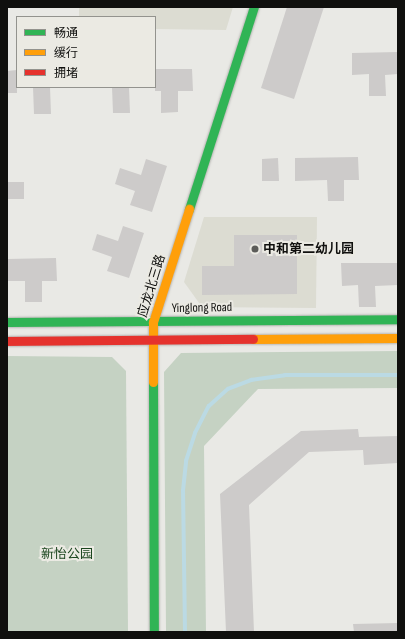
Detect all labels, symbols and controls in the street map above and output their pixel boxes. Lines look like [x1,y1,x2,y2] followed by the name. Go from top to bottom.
[16,16,156,88] legend
[54,26,78,41] text: 畅通
[54,46,78,61] text: 缓行
[54,66,78,81] text: 拥堵
[263,241,354,257] place label: 中和第二幼儿园
[250,244,260,254] marker: 中和第二幼儿园
[135,253,169,319] street label: 应龙北三路
[172,300,232,316] street label: Yinglong Road
[41,546,93,562] park label: 新怡公园

